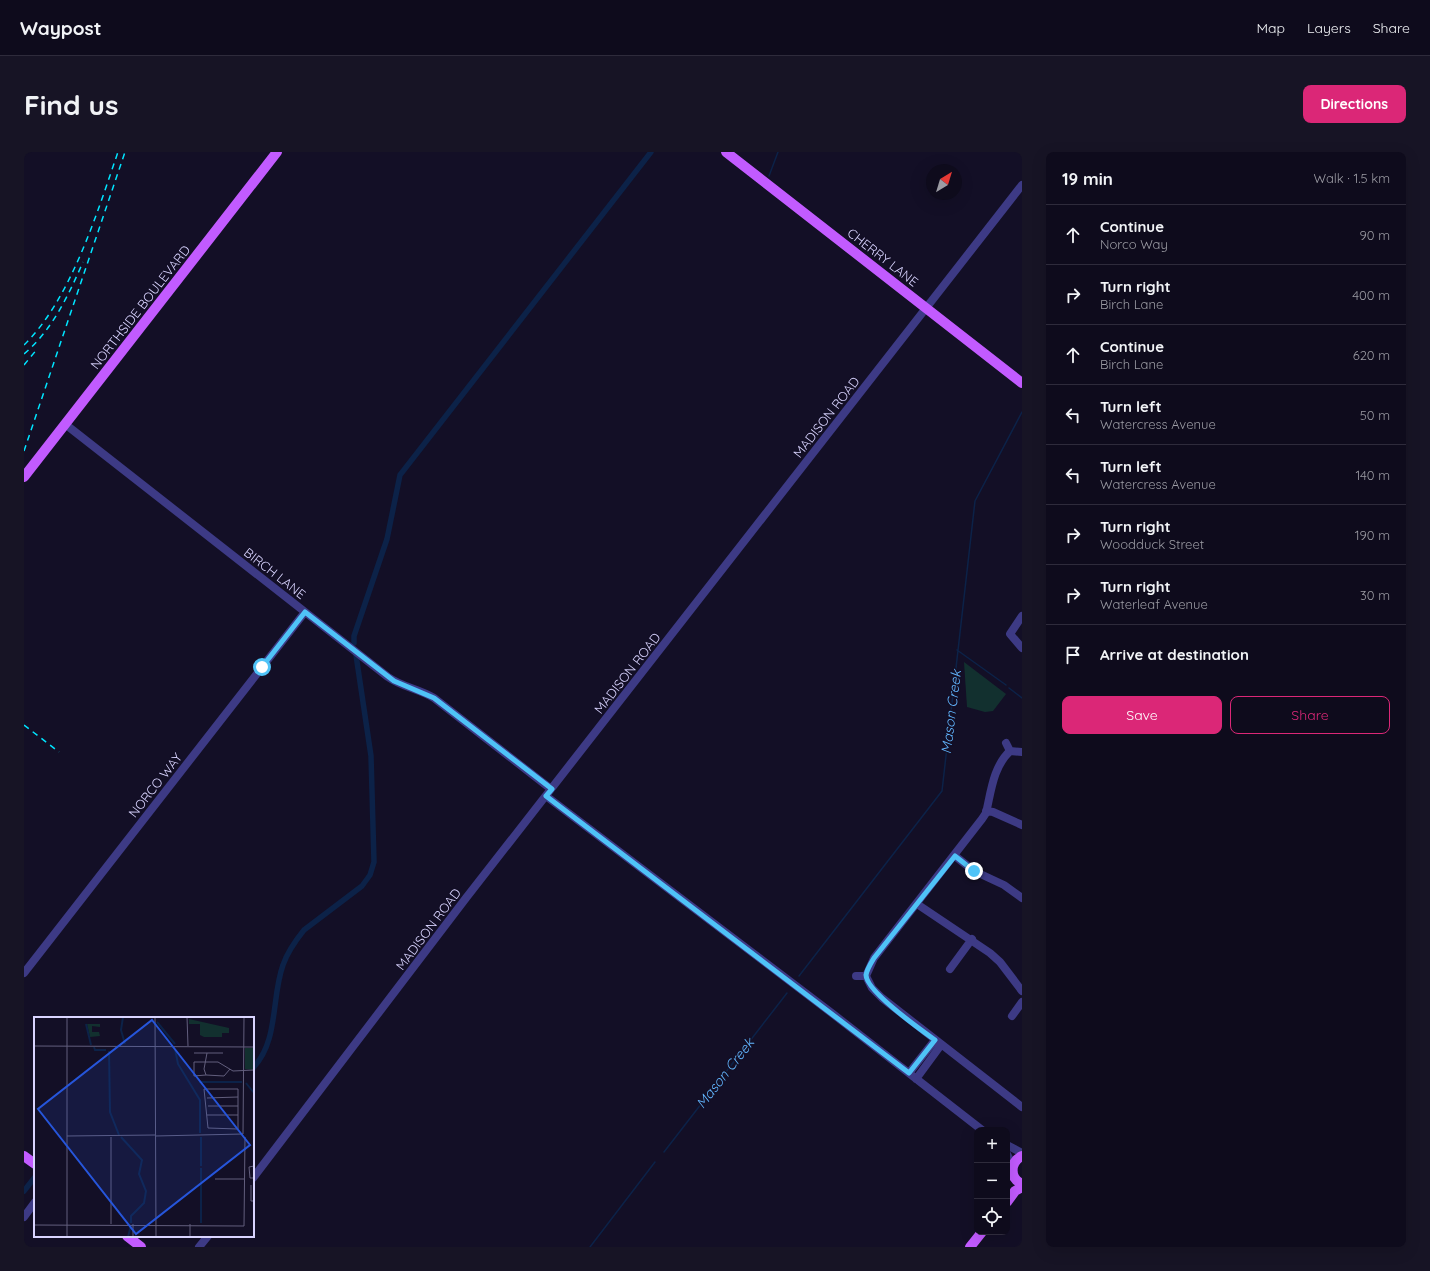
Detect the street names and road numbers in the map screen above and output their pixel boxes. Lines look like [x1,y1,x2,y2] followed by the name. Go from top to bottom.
[844,224,922,290] street label: CHERRY LANE
[87,242,193,372] street label: NORTHSIDE BOULEVARD
[789,373,863,461] street label: MADISON ROAD
[241,544,309,602] street label: BIRCH LANE
[590,629,664,717] street label: MADISON ROAD
[125,749,186,820] street label: NORCO WAY
[392,885,464,973] street label: MADISON ROAD

